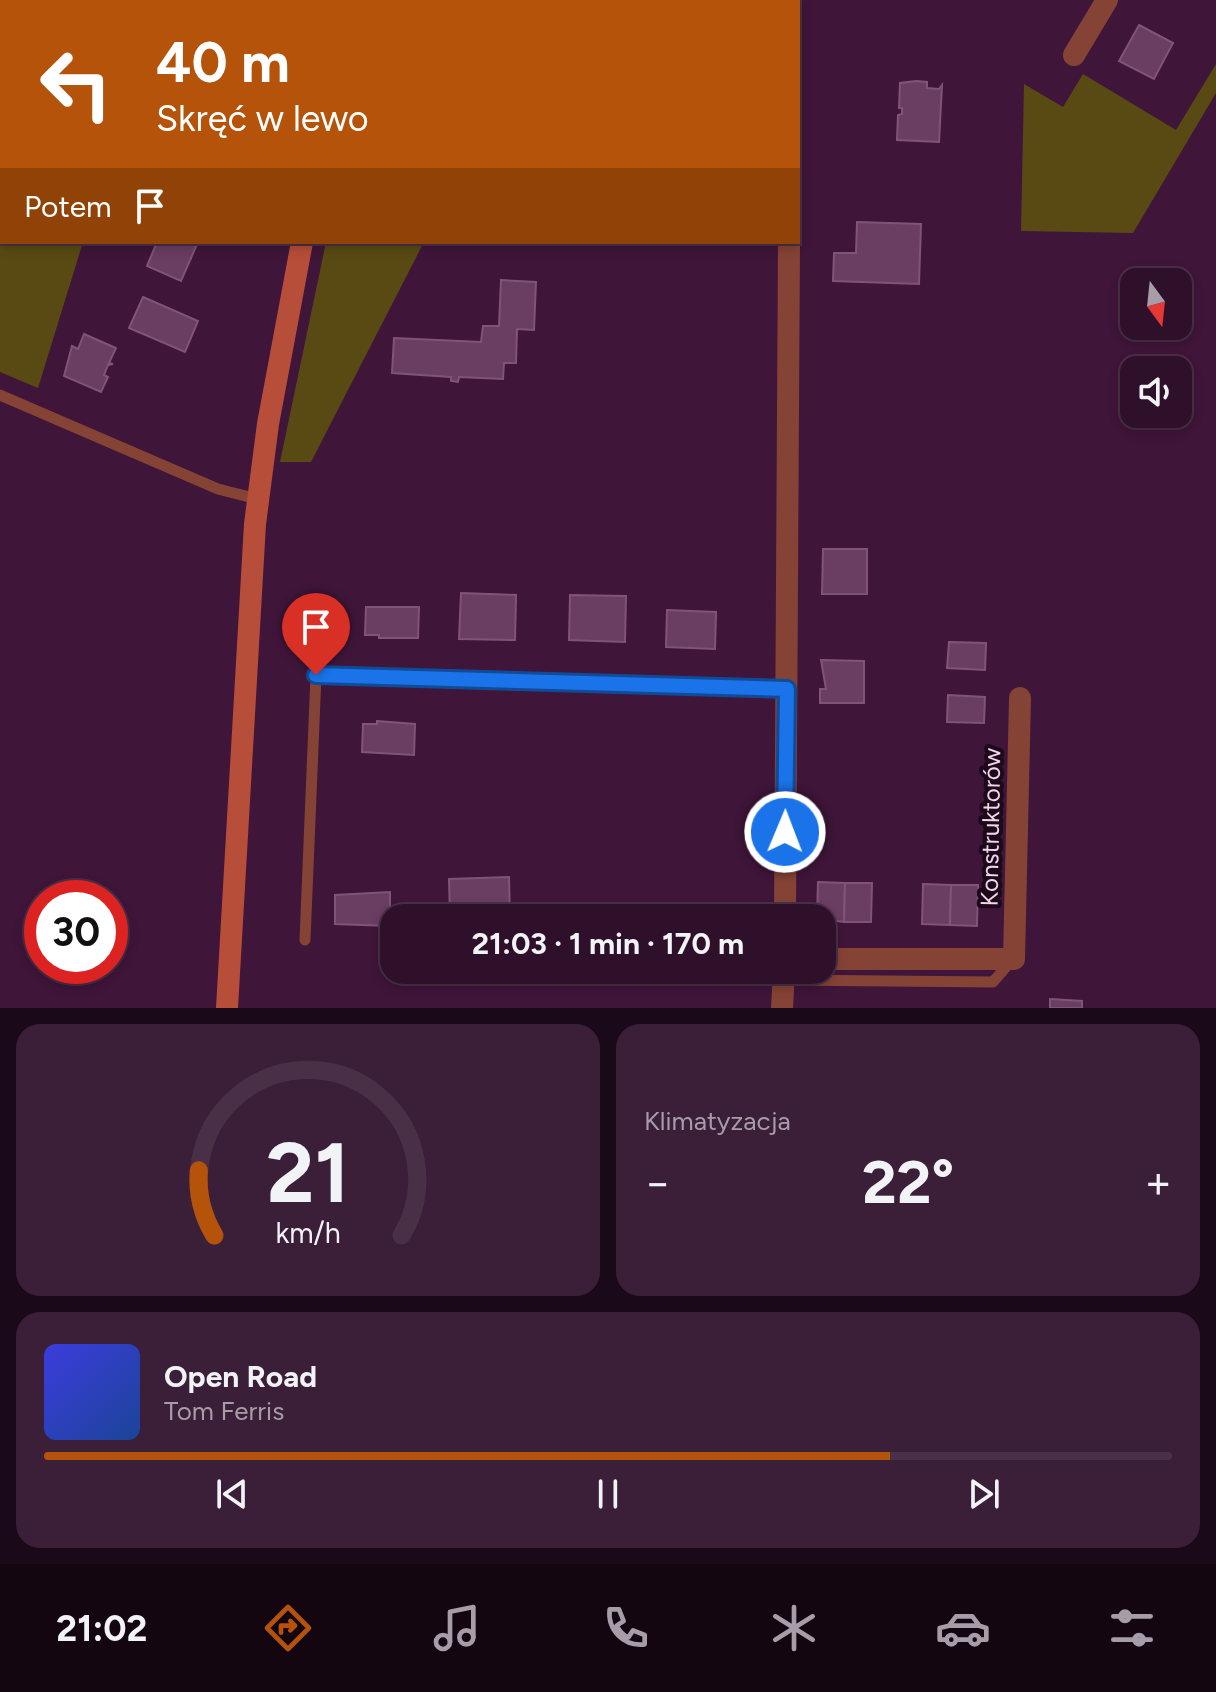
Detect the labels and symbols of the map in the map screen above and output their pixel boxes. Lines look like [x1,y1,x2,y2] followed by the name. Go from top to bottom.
[1120,268,1192,340] north arrow
[282,593,350,675] pin
[975,747,1006,907] street label: Konstruktorów
[743,790,827,874] position arrow
[24,880,128,984] speed limit sign: 30

